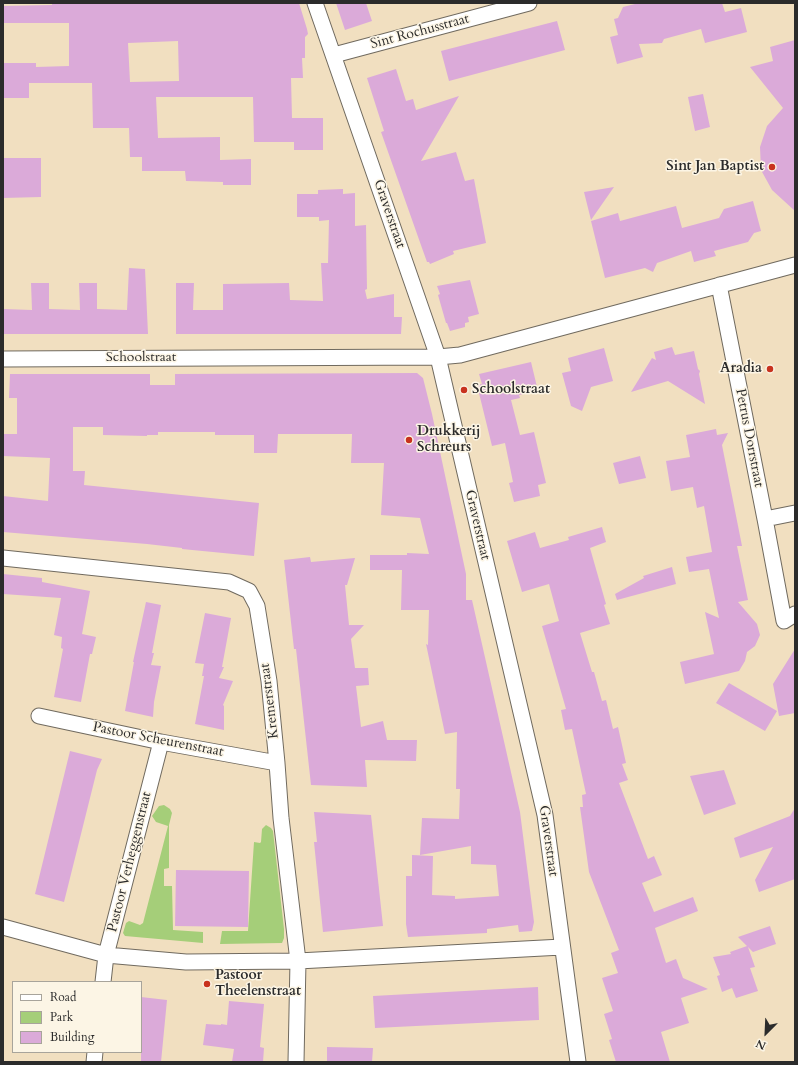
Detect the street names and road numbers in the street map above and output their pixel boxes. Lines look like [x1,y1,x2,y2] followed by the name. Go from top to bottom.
[369,11,471,53] street label: Sint Rochusstraat
[369,177,409,251] street label: Graverstraat
[106,350,176,366] street label: Schoolstraat
[731,387,767,489] street label: Petrus Dorrstraat
[461,488,493,562] street label: Graverstraat
[257,662,283,740] street label: Kremerstraat
[91,719,225,761] street label: Pastoor Scheurenstraat
[104,790,156,934] street label: Pastoor Verheggenstraat
[535,804,561,878] street label: Graverstraat

